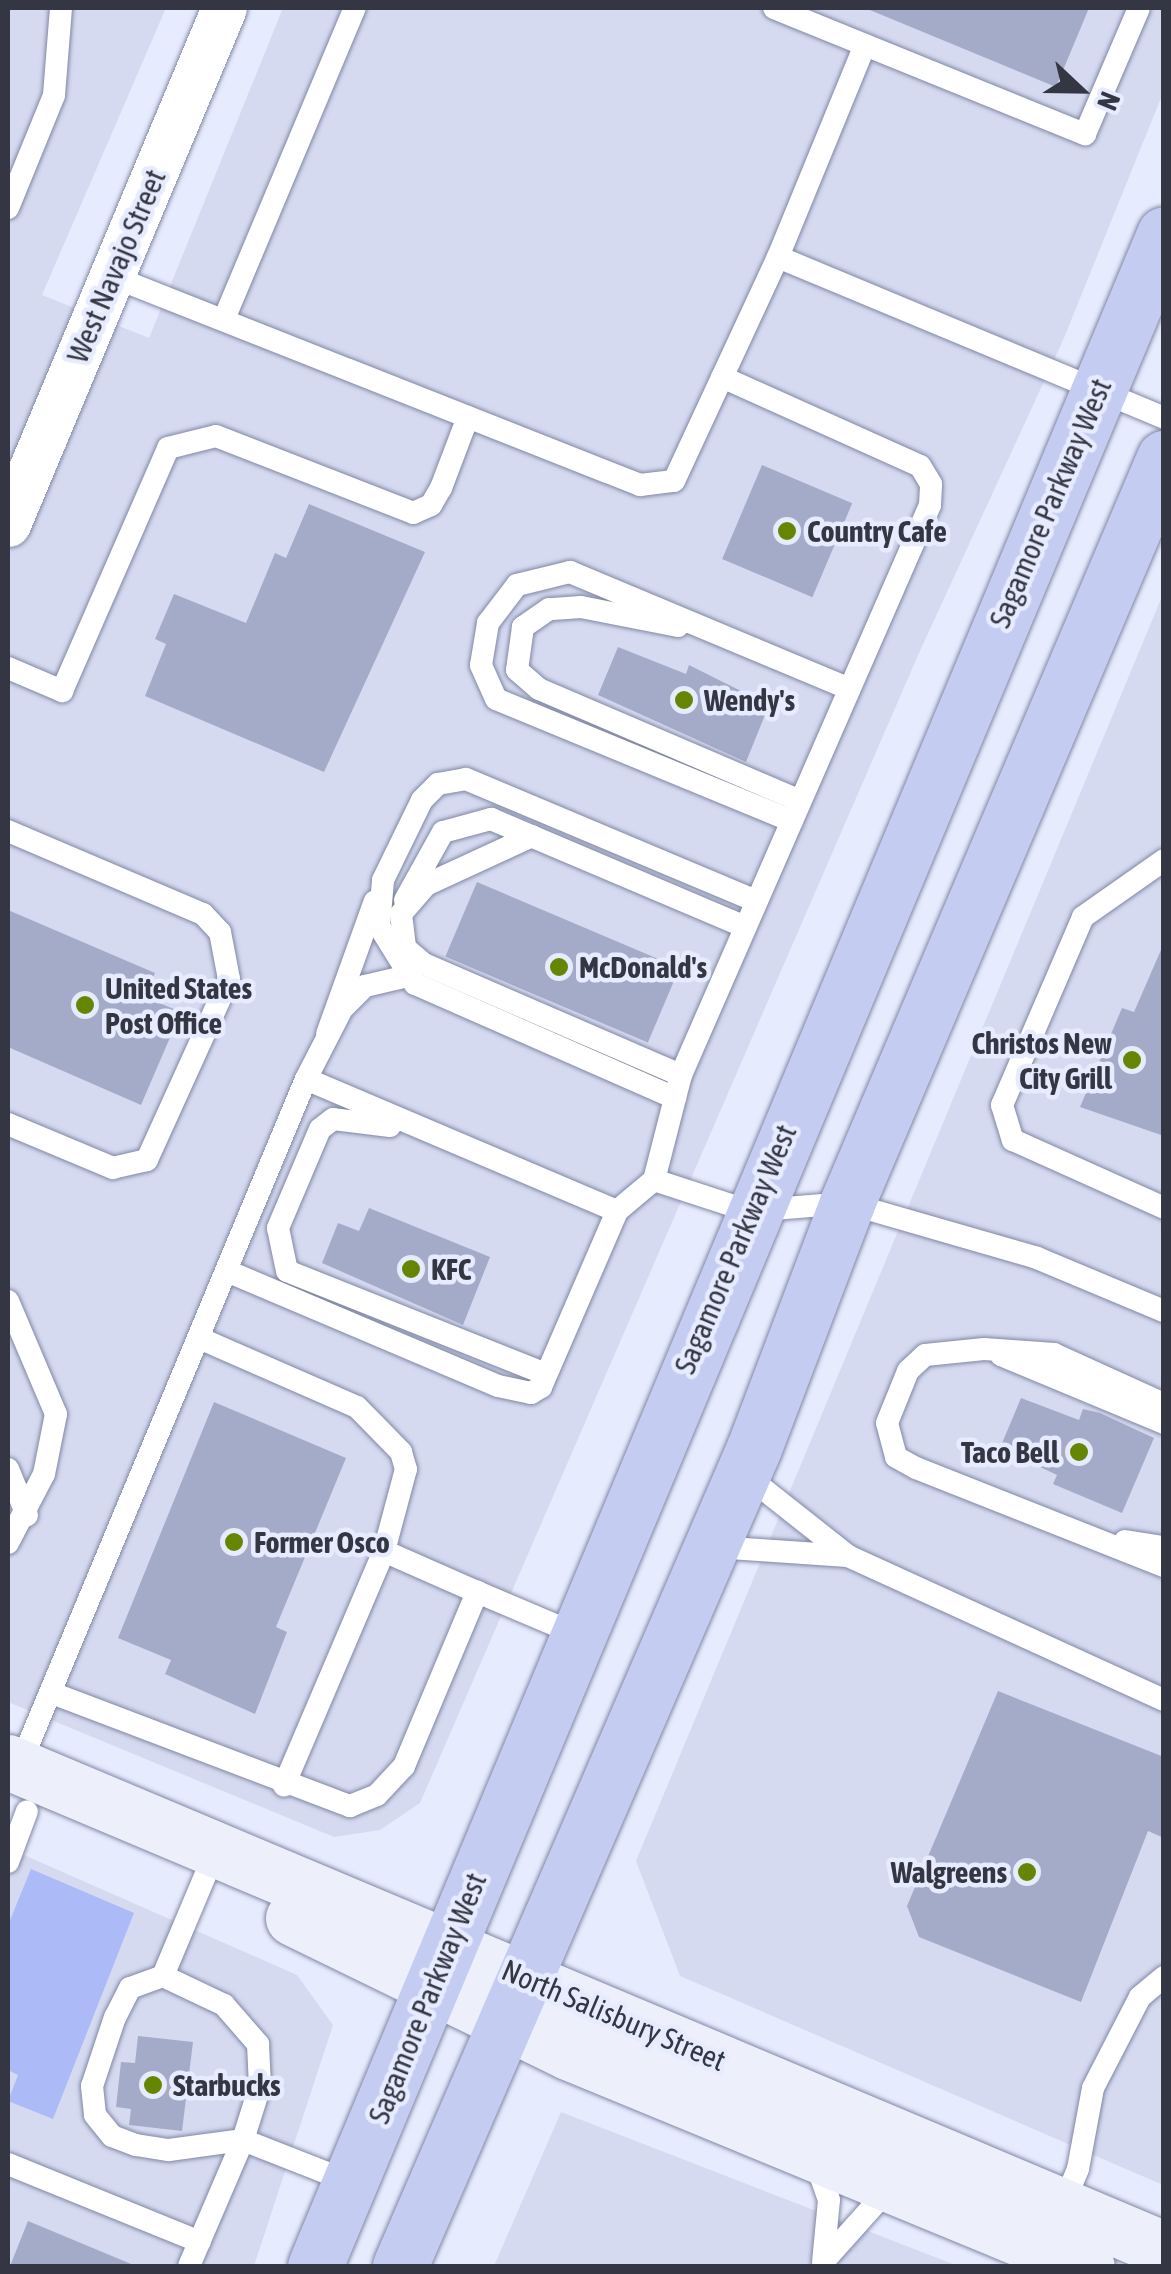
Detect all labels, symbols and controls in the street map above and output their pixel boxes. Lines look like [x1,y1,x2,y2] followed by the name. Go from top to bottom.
[1031,40,1131,140] north arrow
[1091,88,1127,115] text: N
[59,164,173,368] street label: West Navajo Street
[981,373,1119,633] street label: Sagamore Parkway West
[807,513,947,549] place label: Country Cafe
[776,520,798,542] marker: Country Cafe
[704,682,795,718] place label: Wendy's
[673,689,695,711] marker: Wendy's
[579,949,707,985] place label: McDonald's
[548,956,570,978] marker: McDonald's
[105,970,252,1040] place label: United States Post Office
[74,994,96,1016] marker: United States Post Office
[972,1025,1112,1096] place label: Christos New City Grill
[1121,1049,1143,1071] marker: Christos New City Grill
[666,1119,804,1379] street label: Sagamore Parkway West
[431,1251,471,1287] place label: KFC
[400,1258,422,1280] marker: KFC
[961,1434,1059,1470] place label: Taco Bell
[1068,1441,1090,1463] marker: Taco Bell
[254,1524,390,1560] place label: Former Osco
[223,1531,245,1553] marker: Former Osco
[891,1854,1007,1890] place label: Walgreens
[1016,1861,1038,1883] marker: Walgreens
[360,1868,494,2128] street label: Sagamore Parkway West
[497,1952,731,2078] street label: North Salisbury Street
[173,2067,281,2103] place label: Starbucks
[142,2074,164,2096] marker: Starbucks

